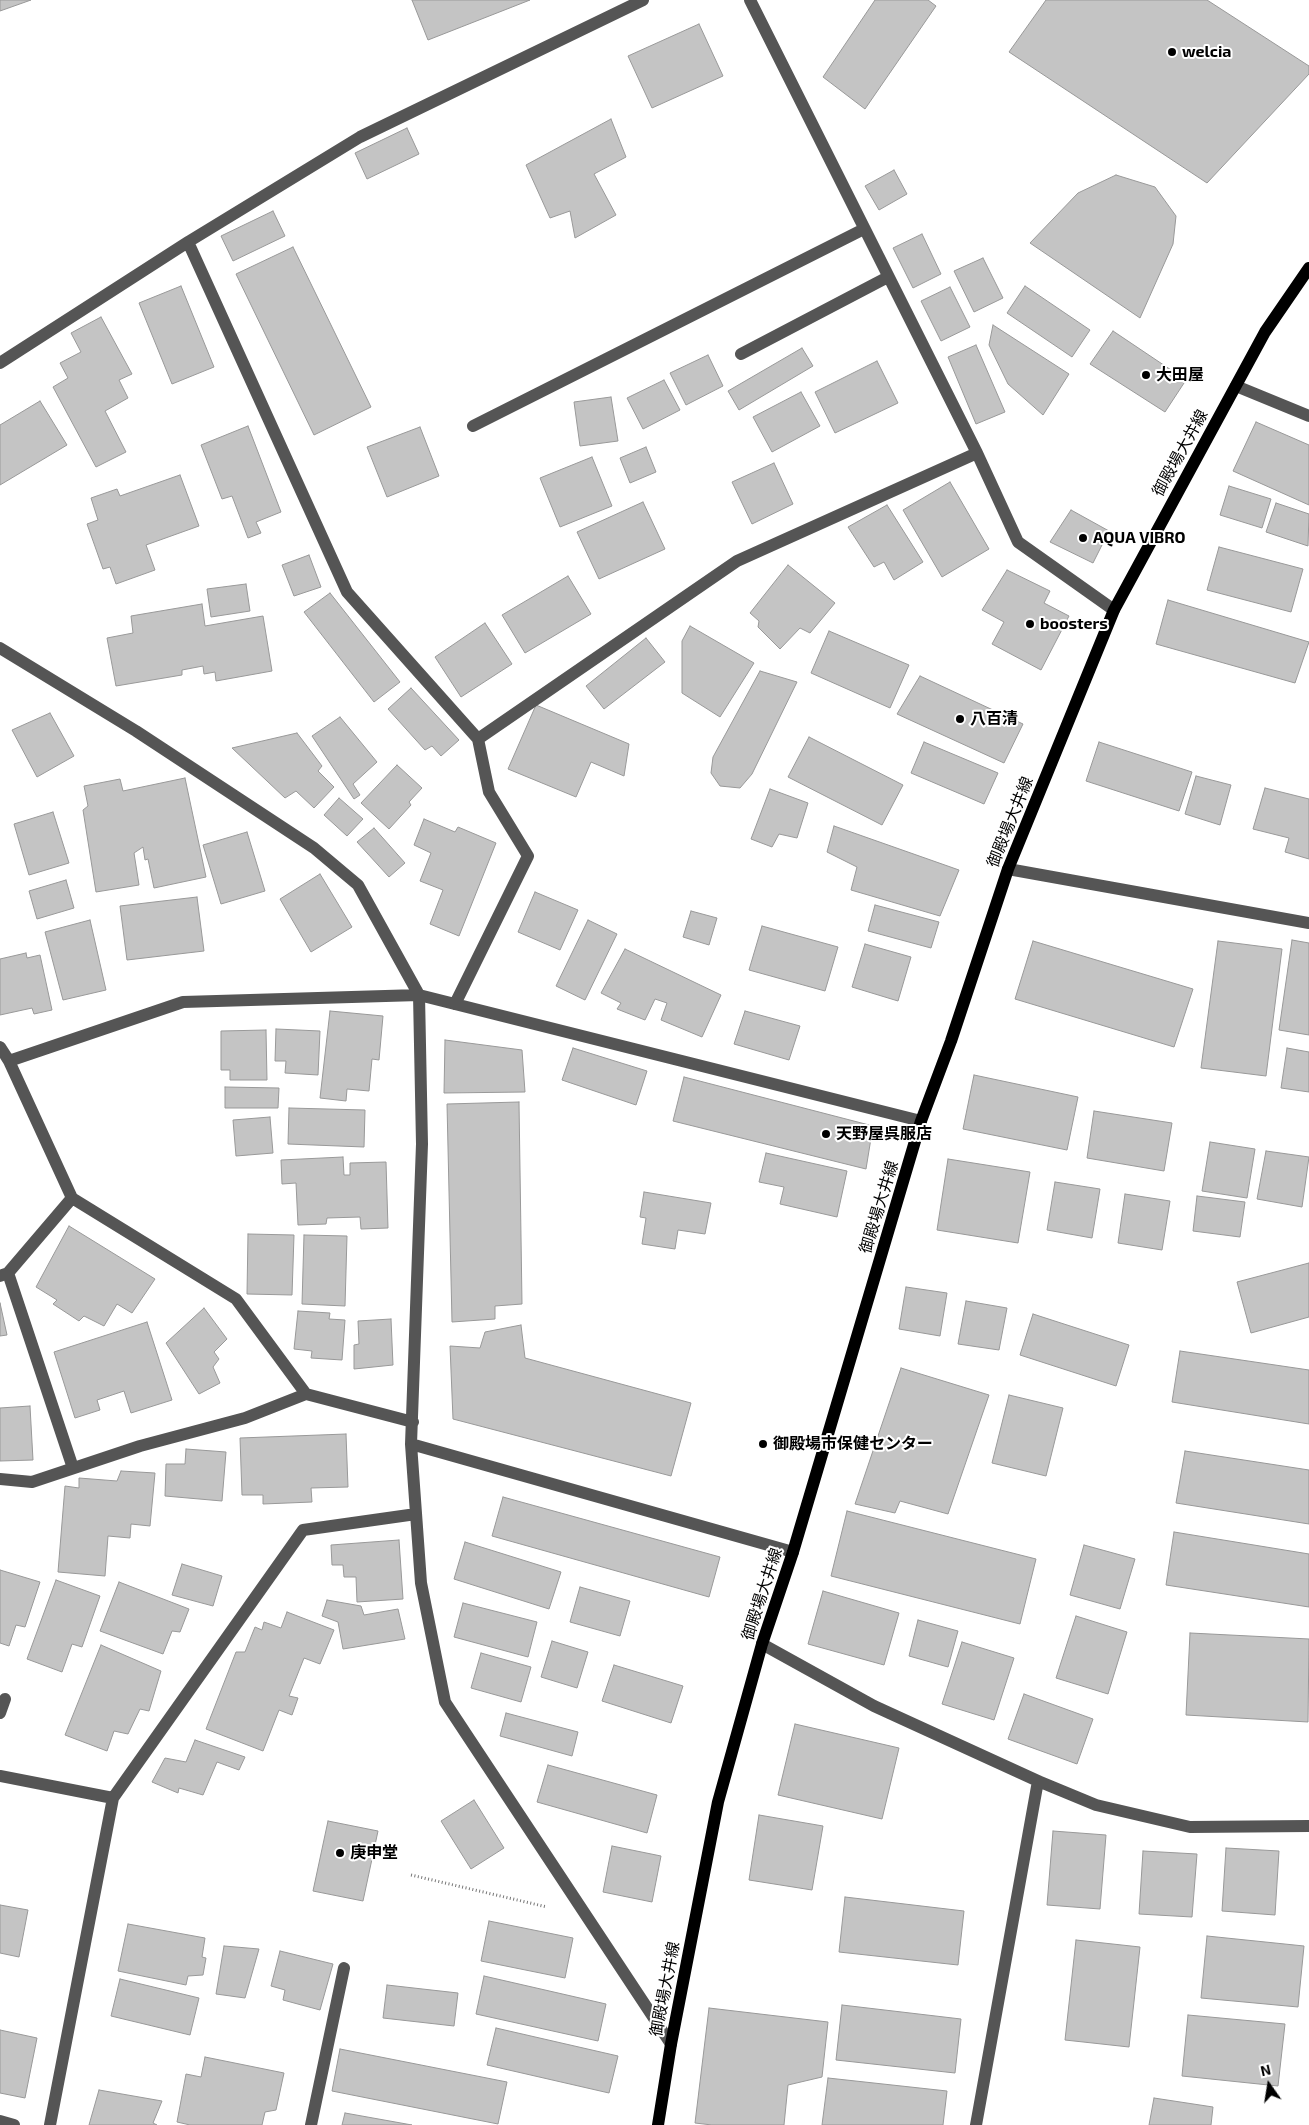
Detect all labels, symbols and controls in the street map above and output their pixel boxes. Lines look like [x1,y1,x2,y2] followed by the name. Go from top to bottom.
[1182,42,1231,62] place label: welcia
[1166,46,1178,58] marker: welcia
[1156,365,1204,385] place label: 大田屋
[1140,369,1152,381] marker: 大田屋
[1148,406,1212,500] street label: 御殿場大井線
[1093,528,1186,548] place label: AQUA VIBRO
[1077,532,1089,544] marker: AQUA VIBRO
[1040,614,1108,634] place label: boosters
[1024,618,1036,630] marker: boosters
[970,709,1018,729] place label: 八百清
[954,713,966,725] marker: 八百清
[983,774,1037,870] street label: 御殿場大井線
[836,1124,932,1144] place label: 天野屋呉服店
[820,1128,832,1140] marker: 天野屋呉服店
[856,1158,902,1256] street label: 御殿場大井線
[773,1434,933,1454] place label: 御殿場市保健センター
[757,1438,769,1450] marker: 御殿場市保健センター
[738,1545,786,1643] street label: 御殿場大井線
[350,1843,398,1863] place label: 庚申堂
[334,1847,346,1859] marker: 庚申堂
[646,1940,684,2038] street label: 御殿場大井線
[1244,2060,1294,2110] north arrow
[1259,2060,1272,2079] text: N

